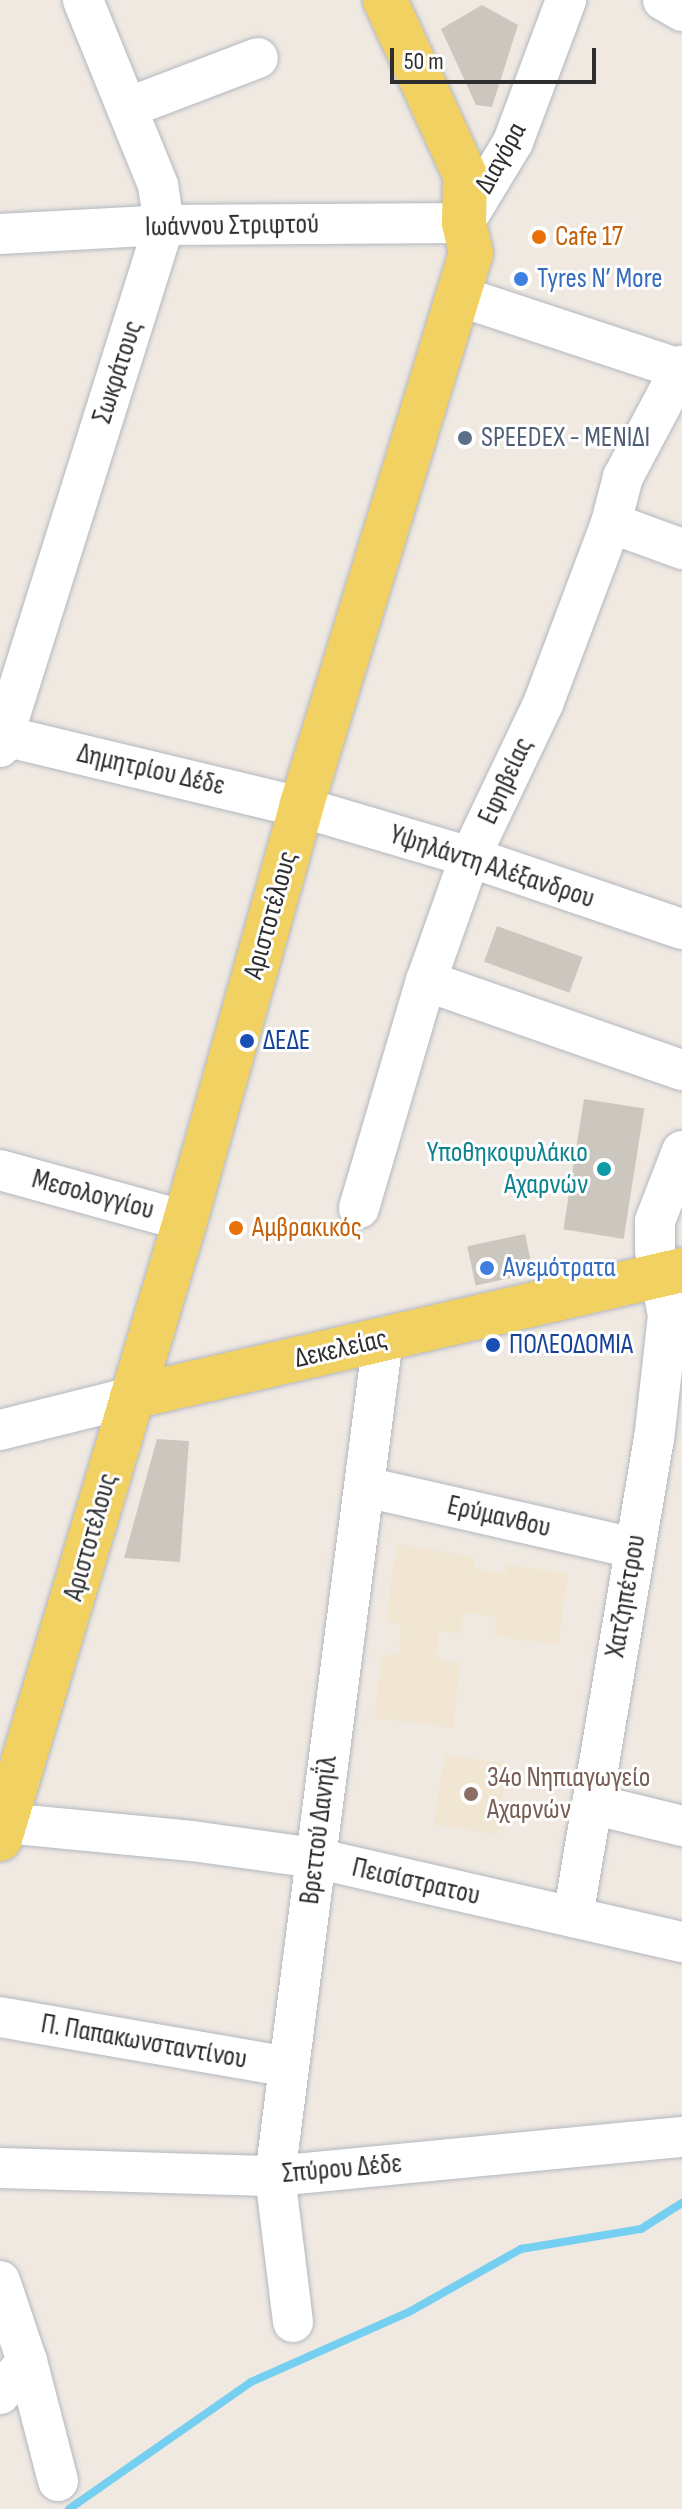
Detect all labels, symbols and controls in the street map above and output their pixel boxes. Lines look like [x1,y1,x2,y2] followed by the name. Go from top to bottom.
[394,32,600,82] scale bar
[404,47,444,76] text: 50 m
[468,117,534,199] street label: Διαγόρα
[145,208,319,244] street label: Ιωάννου Στριφτού
[555,220,623,254] place label: Cafe 17
[530,228,548,246] marker: Cafe 17
[537,262,663,296] place label: Tyres N’ More
[512,270,530,288] marker: Tyres N’ More
[86,316,150,428] street label: Σωκράτους
[481,421,650,455] place label: SPEEDEX - ΜΕΝΙΔΙ
[456,429,474,447] marker: SPEEDEX - ΜΕΝΙΔΙ
[471,732,541,830] street label: Εφηβείας
[74,737,228,803] street label: Δημητρίου Δέδε
[385,818,599,916] street label: Υψηλάντη Αλέξανδρου
[237,847,305,983] street label: Αριστοτέλους
[263,1024,310,1058] place label: ΔΕΔΕ
[238,1032,256,1050] marker: ΔΕΔΕ
[427,1136,588,1202] place label: Υποθηκοφυλάκιο Αχαρνών
[595,1160,613,1178] marker: Υποθηκοφυλάκιο Αχαρνών
[28,1163,158,1227] street label: Μεσολογγίου
[252,1211,362,1245] place label: Αμβρακικός
[227,1219,245,1237] marker: Αμβρακικός
[503,1251,616,1285] place label: Ανεμότρατα
[478,1259,496,1277] marker: Ανεμότρατα
[291,1322,391,1376] street label: Δεκελείας
[509,1328,633,1362] place label: ΠΟΛΕΟΔΟΜΙΑ
[484,1336,502,1354] marker: ΠΟΛΕΟΔΟΜΙΑ
[57,1469,125,1605] street label: Αριστοτέλους
[444,1489,554,1545] street label: Ερύμανθου
[599,1532,653,1660] street label: Χατζηπέτρου
[293,1754,345,1906] street label: Βρεττού Δανηΐλ
[487,1761,650,1827] place label: 34o Νηπιαγωγείο Αχαρνών
[462,1785,480,1803] marker: 34o Νηπιαγωγείο Αχαρνών
[349,1851,483,1913] street label: Πεισίστρατου
[38,2007,250,2077] street label: Π. Παπακωνσταντίνου
[281,2147,403,2191] street label: Σπύρου Δέδε

